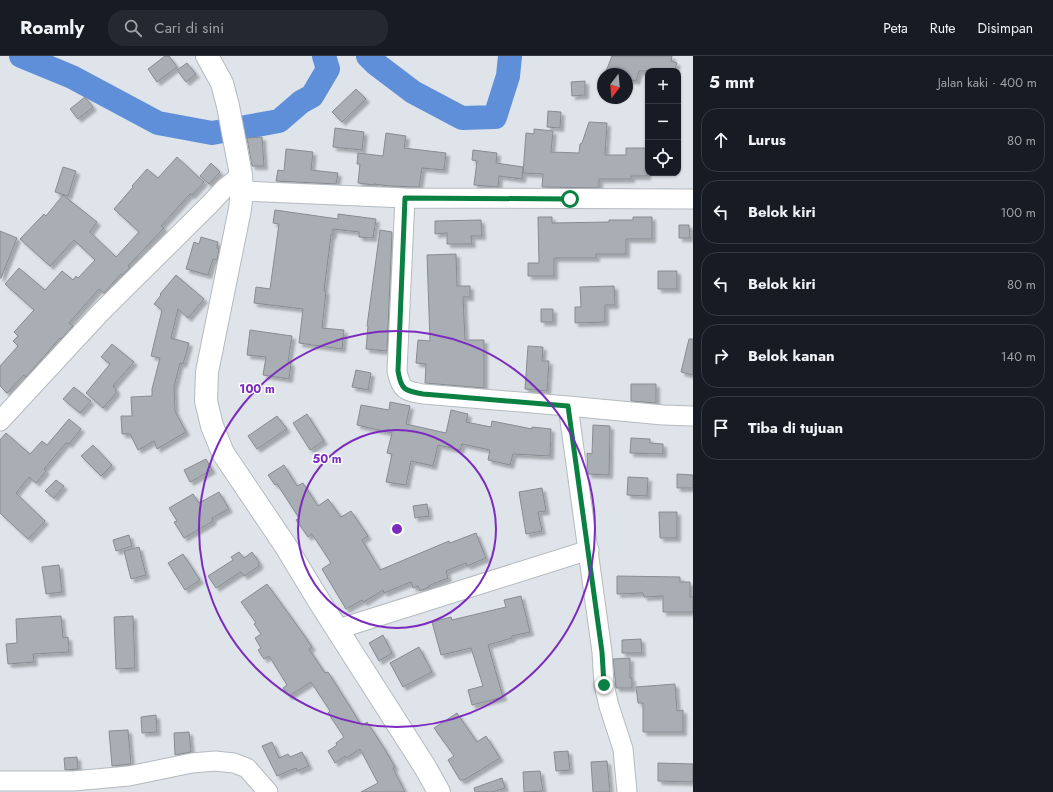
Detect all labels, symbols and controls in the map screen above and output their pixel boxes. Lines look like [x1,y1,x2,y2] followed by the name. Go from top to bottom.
[108,10,388,46] search box
[20,14,84,41] text: Roamly
[122,17,144,39] icon: search
[154,17,224,39] text: Cari di sini
[883,18,908,38] text: Peta
[930,18,956,38] text: Rute
[978,18,1033,38] text: Disimpan
[597,68,633,104] north arrow
[645,68,681,176] map controls
[645,68,681,104] button: +
[709,70,754,94] text: 5 mnt
[938,73,1037,92] text: Jalan kaki · 400 m
[645,104,681,140] button: −
[710,129,732,151] icon: ahead
[748,129,786,151] text: Lurus
[1007,131,1036,150] text: 80 m
[645,140,681,176] button: locate
[561,190,579,208] route start
[710,201,732,223] icon: left
[748,201,816,223] text: Belok kiri
[1001,203,1036,222] text: 100 m
[710,273,732,295] icon: left
[748,273,816,295] text: Belok kiri
[1007,275,1036,294] text: 80 m
[710,345,732,367] icon: right
[748,345,835,367] text: Belok kanan
[1001,347,1036,366] text: 140 m
[239,380,275,398] text: 100 m
[710,417,732,439] icon: arrive
[748,417,843,439] text: Tiba di tujuan
[312,450,342,468] text: 50 m
[390,522,404,536] centre of rings
[595,676,613,694] route end

